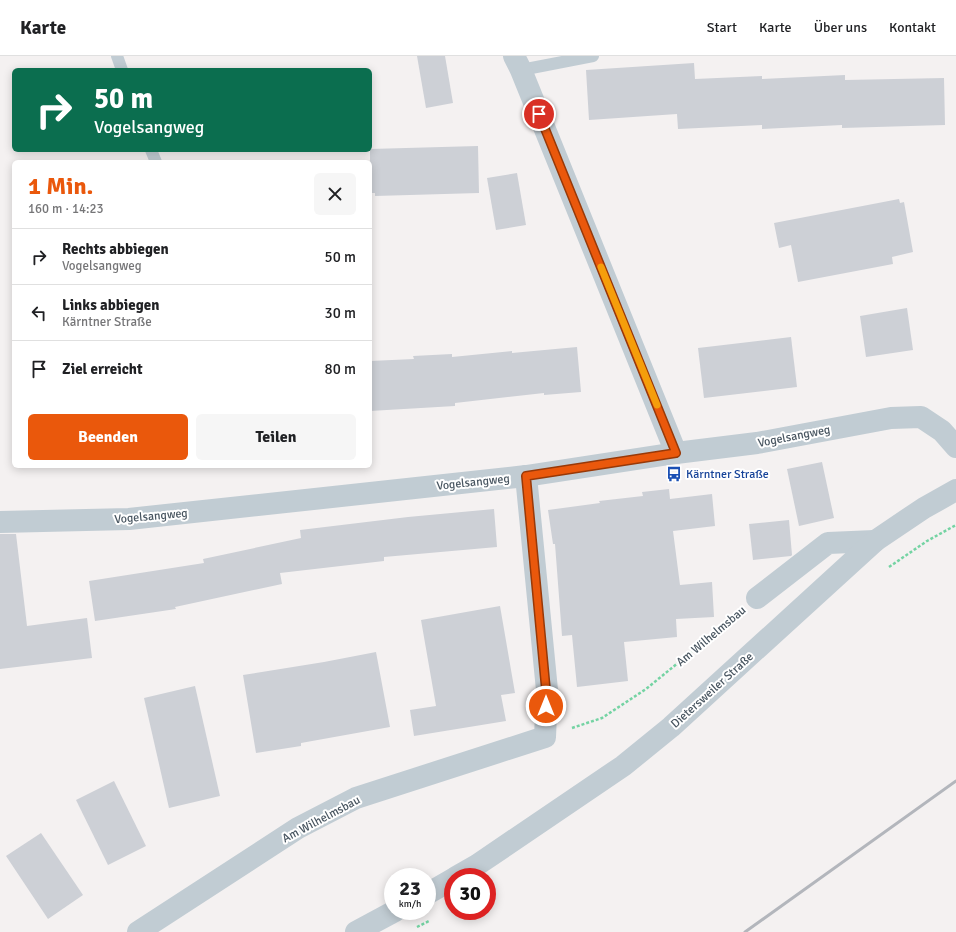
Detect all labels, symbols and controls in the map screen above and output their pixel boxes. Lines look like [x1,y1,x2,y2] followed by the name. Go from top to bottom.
[20,16,66,40] text: Karte
[707,19,737,36] text: Start
[759,19,792,36] text: Karte
[814,19,867,36] text: Über uns
[889,19,936,36] text: Kontakt
[94,82,153,116] text: 50 m
[28,84,80,136] icon: right
[522,97,556,131] pin
[528,103,550,125] icon: arrive
[94,116,204,138] text: Vogelsangweg
[28,171,93,201] text: 1 Min.
[314,173,356,215] button: close
[28,201,104,217] text: 160 m · 14:23
[62,240,169,258] text: Rechts abbiegen
[28,246,50,268] icon: right
[325,248,356,266] text: 50 m
[62,258,142,274] text: Vogelsangweg
[62,296,159,314] text: Links abbiegen
[28,302,50,324] icon: left
[325,304,356,322] text: 30 m
[62,314,152,330] text: Kärntner Straße
[28,358,50,380] icon: arrive
[62,360,143,378] text: Ziel erreicht
[325,360,356,378] text: 80 m
[28,414,188,460] button: Beenden
[196,414,356,460] button: Teilen
[757,422,832,451] street label: Vogelsangweg
[665,465,683,483] bus stop icon: Kärntner Straße
[686,467,769,482] place label: Kärntner Straße
[436,471,510,494] street label: Vogelsangweg
[114,506,188,527] street label: Vogelsangweg
[673,603,749,670] street label: Am Wilhelmsbau
[668,649,757,731] street label: Dietersweiler Straße
[525,685,567,727] position arrow
[280,793,363,846] street label: Am Wilhelmsbau
[444,868,496,920] speed limit sign: 30
[399,876,421,901] text: 23
[399,898,421,910] text: km/h

